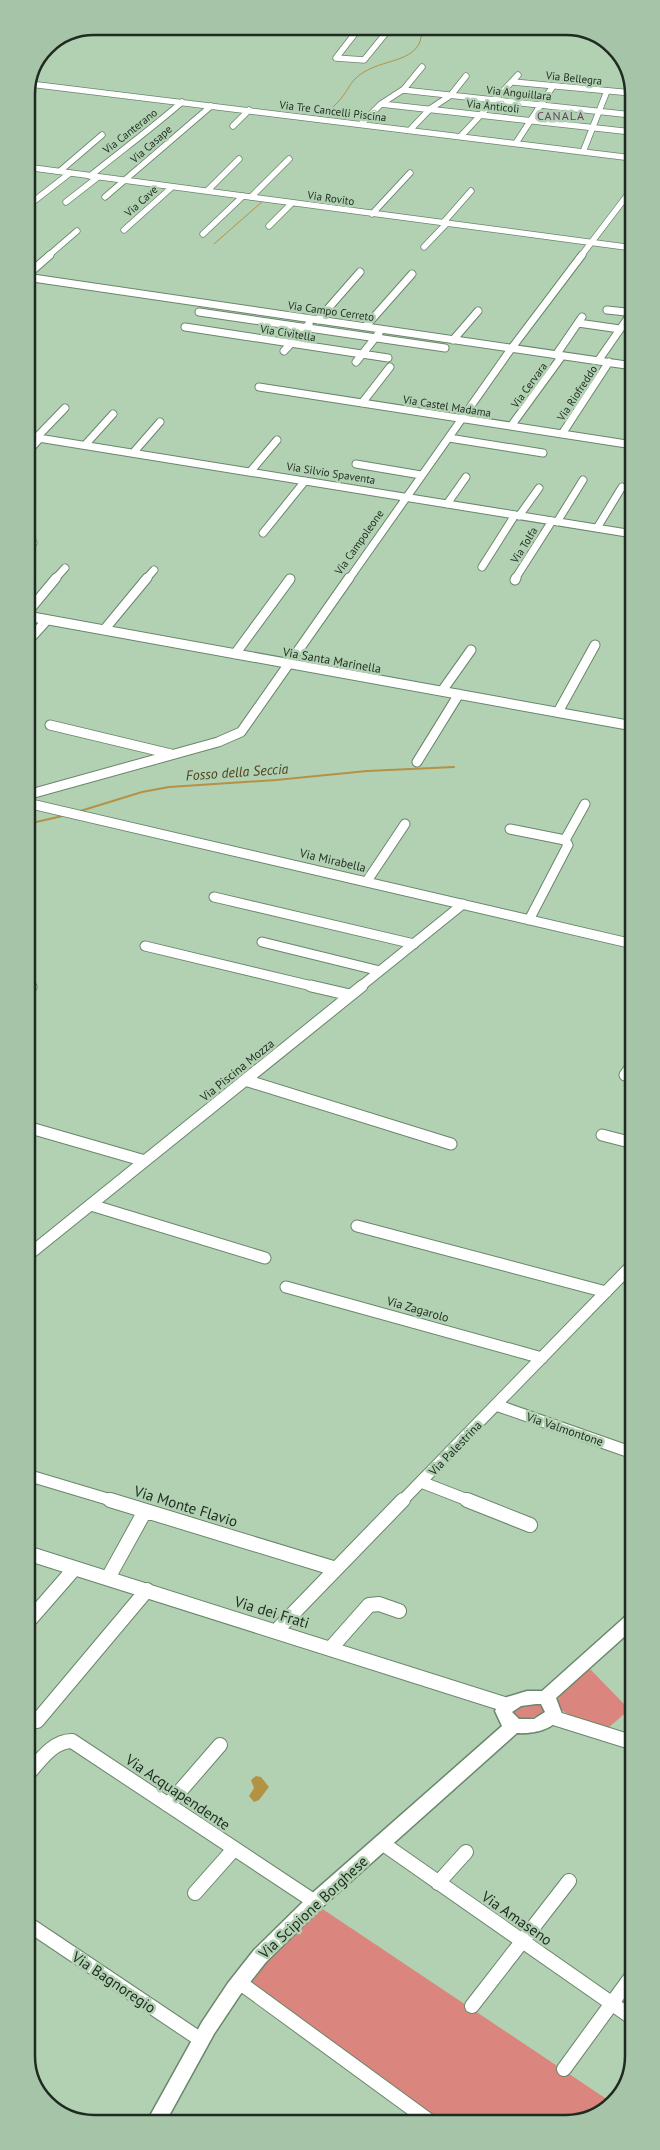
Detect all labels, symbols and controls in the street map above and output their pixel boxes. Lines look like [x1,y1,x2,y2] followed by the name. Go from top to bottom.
[544,68,603,88] street label: Via Bellegra
[485,83,552,103] street label: Via Anguillara
[465,96,520,116] street label: Via Anticoli
[278,97,387,125] street label: Via Tre Cancelli Piscina
[99,105,160,157] street label: Via Canterano
[537,108,585,123] district label: CANALA
[126,122,175,167] street label: Via Casape
[121,182,161,220] street label: Via Cave
[306,188,355,208] street label: Via Rovito
[286,298,375,324] street label: Via Campo Cerreto
[258,322,317,344] street label: Via Civitella
[507,360,550,411] street label: Via Cervara
[553,363,600,424] street label: Via Riofreddo
[401,392,492,420] street label: Via Castel Madama
[285,459,376,487] street label: Via Silvio Spaventa
[331,506,387,578] street label: Via Campoleone
[507,524,541,567] street label: Via Tolfa
[281,644,382,676] street label: Via Santa Marinella
[185,759,289,785] water label: Fosso della Seccia
[297,845,368,875] street label: Via Mirabella
[196,1036,277,1105] street label: Via Piscina Mozza
[384,1293,451,1325] street label: Via Zagarolo
[524,1409,605,1449] street label: Via Valmontone
[425,1418,485,1479] street label: Via Palestrina
[131,1481,240,1531] street label: Via Monte Flavio
[231,1591,312,1632] street label: Via dei Frati
[121,1749,234,1834] street label: Via Acquapendente
[254,1851,372,1963] street label: Via Scipione Borghese
[477,1886,556,1949] street label: Via Amaseno
[68,1946,160,2017] street label: Via Bagnoregio

